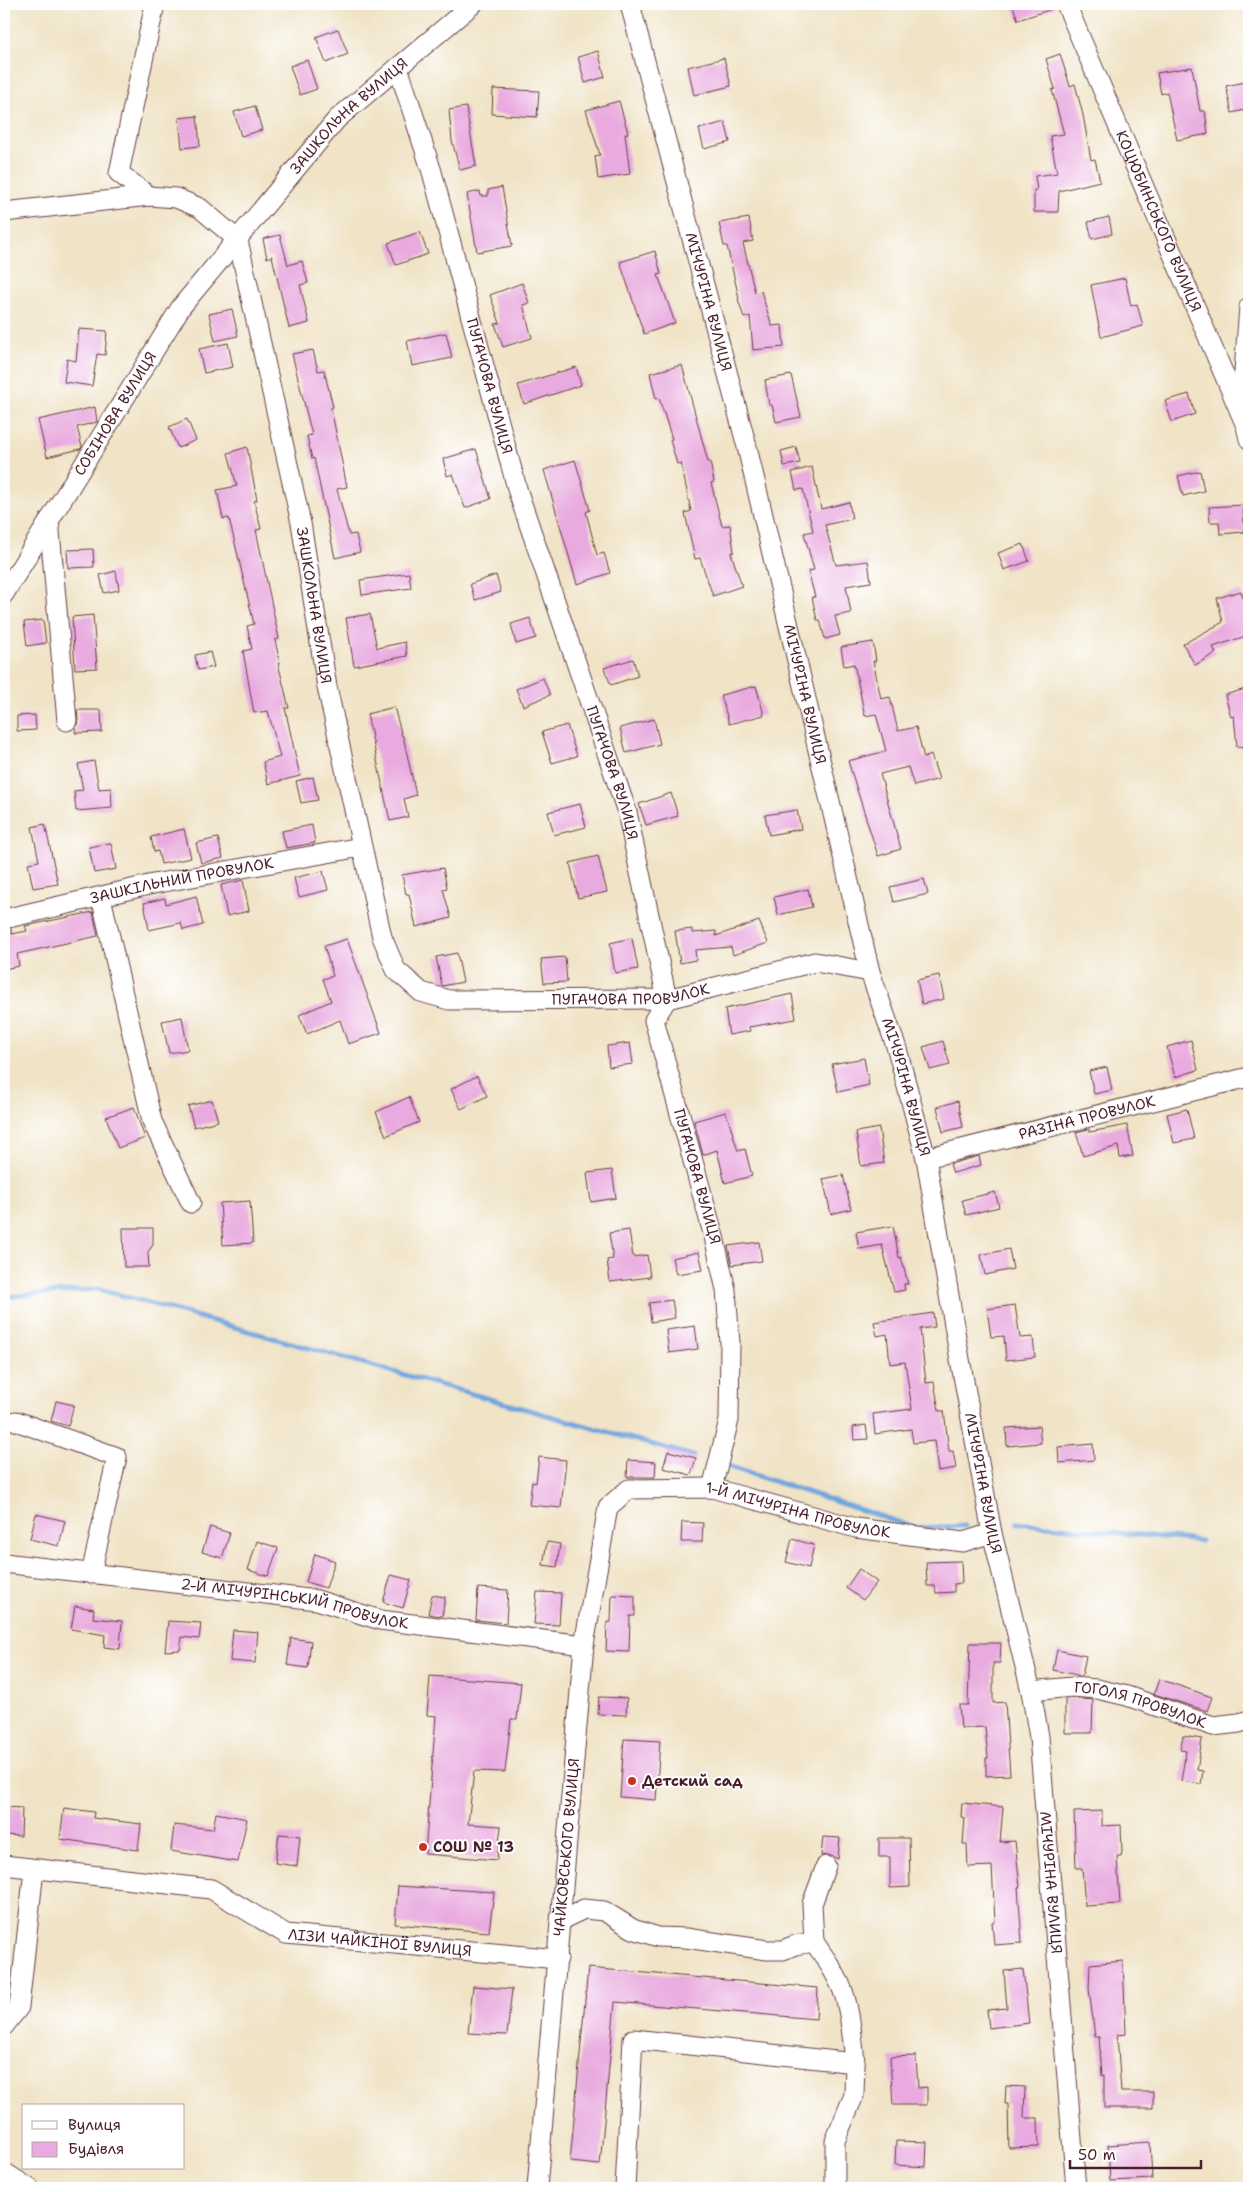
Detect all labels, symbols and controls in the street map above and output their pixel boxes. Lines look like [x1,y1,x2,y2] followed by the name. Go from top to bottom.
[285,53,412,178] street label: ЗАШКОЛЬНА ВУЛИЦЯ
[1111,127,1206,315] street label: КОЦЮБИНСЬКОГО ВУЛИЦЯ
[681,230,737,373] street label: МІЧУРІНА ВУЛИЦЯ
[462,316,517,456] street label: ПУГАЧОВА ВУЛИЦЯ
[69,348,161,479] street label: СОБІНОВА ВУЛИЦЯ
[292,526,336,685] street label: ЗАШКОЛЬНА ВУЛИЦЯ
[779,622,831,766] street label: МІЧУРІНА ВУЛИЦЯ
[582,703,643,842] street label: ПУГАЧОВА ВУЛИЦЯ
[88,853,275,908] street label: ЗАШКІЛЬНИЙ ПРОВУЛОК
[552,979,712,1010] street label: ПУГАЧОВА ПРОВУЛОК
[877,1015,935,1158] street label: МІЧУРІНА ВУЛИЦЯ
[1017,1091,1158,1144] street label: РАЗІНА ПРОВУЛОК
[669,1106,725,1246] street label: ПУГАЧОВА ВУЛИЦЯ
[960,1411,1007,1556] street label: МІЧУРІНА ВУЛИЦЯ
[706,1478,892,1542] street label: 1-Й МІЧУРІНА ПРОВУЛОК
[180,1574,410,1633] street label: 2-Й МІЧУРІНСЬКИЙ ПРОВУЛОК
[1073,1677,1209,1733] street label: ГОГОЛЯ ПРОВУЛОК
[549,1757,584,1937] street label: ЧАЙКОВСЬКОГО ВУЛИЦЯ
[642,1771,743,1791] place label: Детский сад
[626,1775,638,1787] marker: Детский сад
[1035,1810,1067,1955] street label: МІЧУРІНА ВУЛИЦЯ
[433,1837,514,1857] place label: СОШ № 13
[417,1841,429,1853] marker: СОШ № 13
[287,1924,473,1961] street label: ЛІЗИ ЧАЙКІНОЇ ВУЛИЦЯ
[22,2104,185,2170] legend
[68,2115,121,2135] text: Вулиця
[1070,2137,1202,2169] scale bar
[68,2139,124,2159] text: Будівля
[1078,2145,1116,2165] text: 50 m

